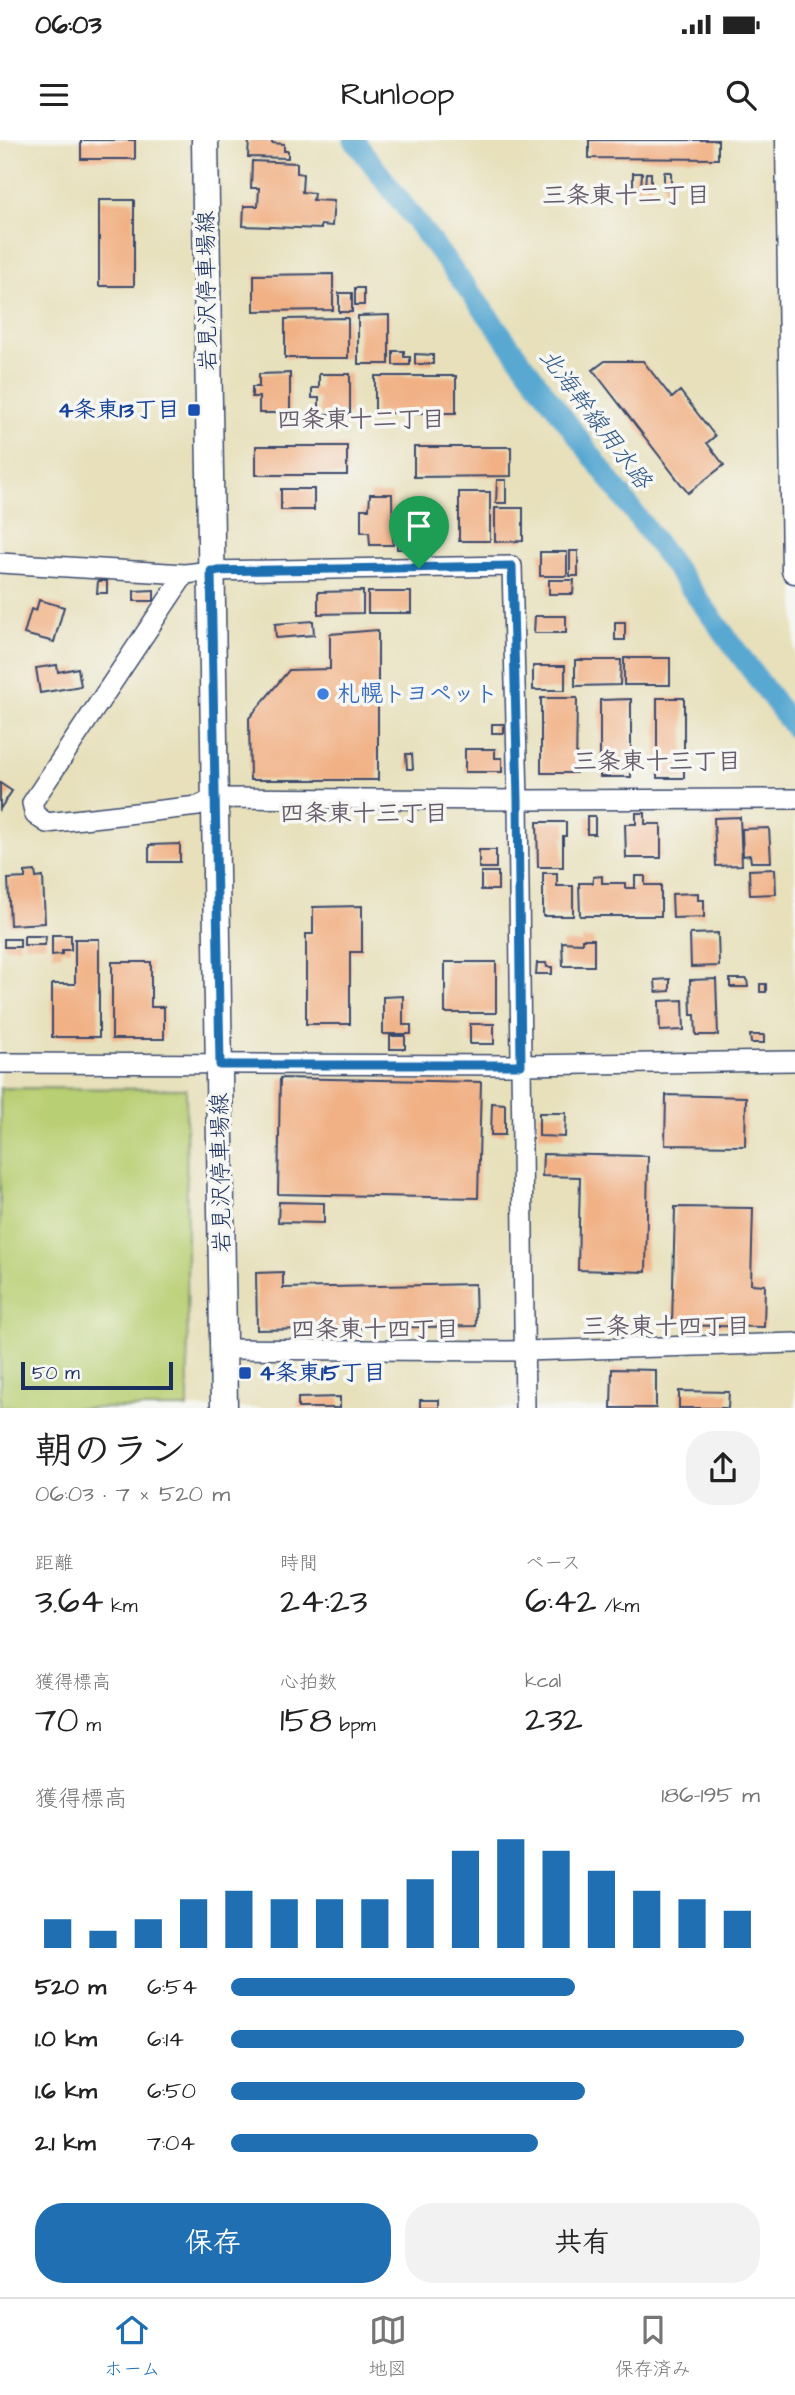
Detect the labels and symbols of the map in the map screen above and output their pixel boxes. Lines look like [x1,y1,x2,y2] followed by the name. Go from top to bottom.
[542,179,710,213] district label: 三条東十二丁目
[190,210,224,372] street label: 岩見沢停車場線
[531,342,660,498] water label: 北海幹線用水路
[58,394,180,426] place label: 4条東13丁目
[186,402,202,418] marker: 4条東13丁目
[277,403,445,437] district label: 四条東十二丁目
[389,496,449,568] pin
[337,678,498,710] place label: 札幌トヨペット
[315,686,331,702] marker: 札幌トヨペット
[573,745,741,779] district label: 三条東十三丁目
[280,797,448,831] district label: 四条東十三丁目
[204,1092,238,1254] street label: 岩見沢停車場線
[582,1310,750,1344] district label: 三条東十四丁目
[291,1313,459,1347] district label: 四条東十四丁目
[259,1357,386,1389] place label: 4条東15丁目
[21,1359,173,1391] scale bar
[237,1365,253,1381] marker: 4条東15丁目

